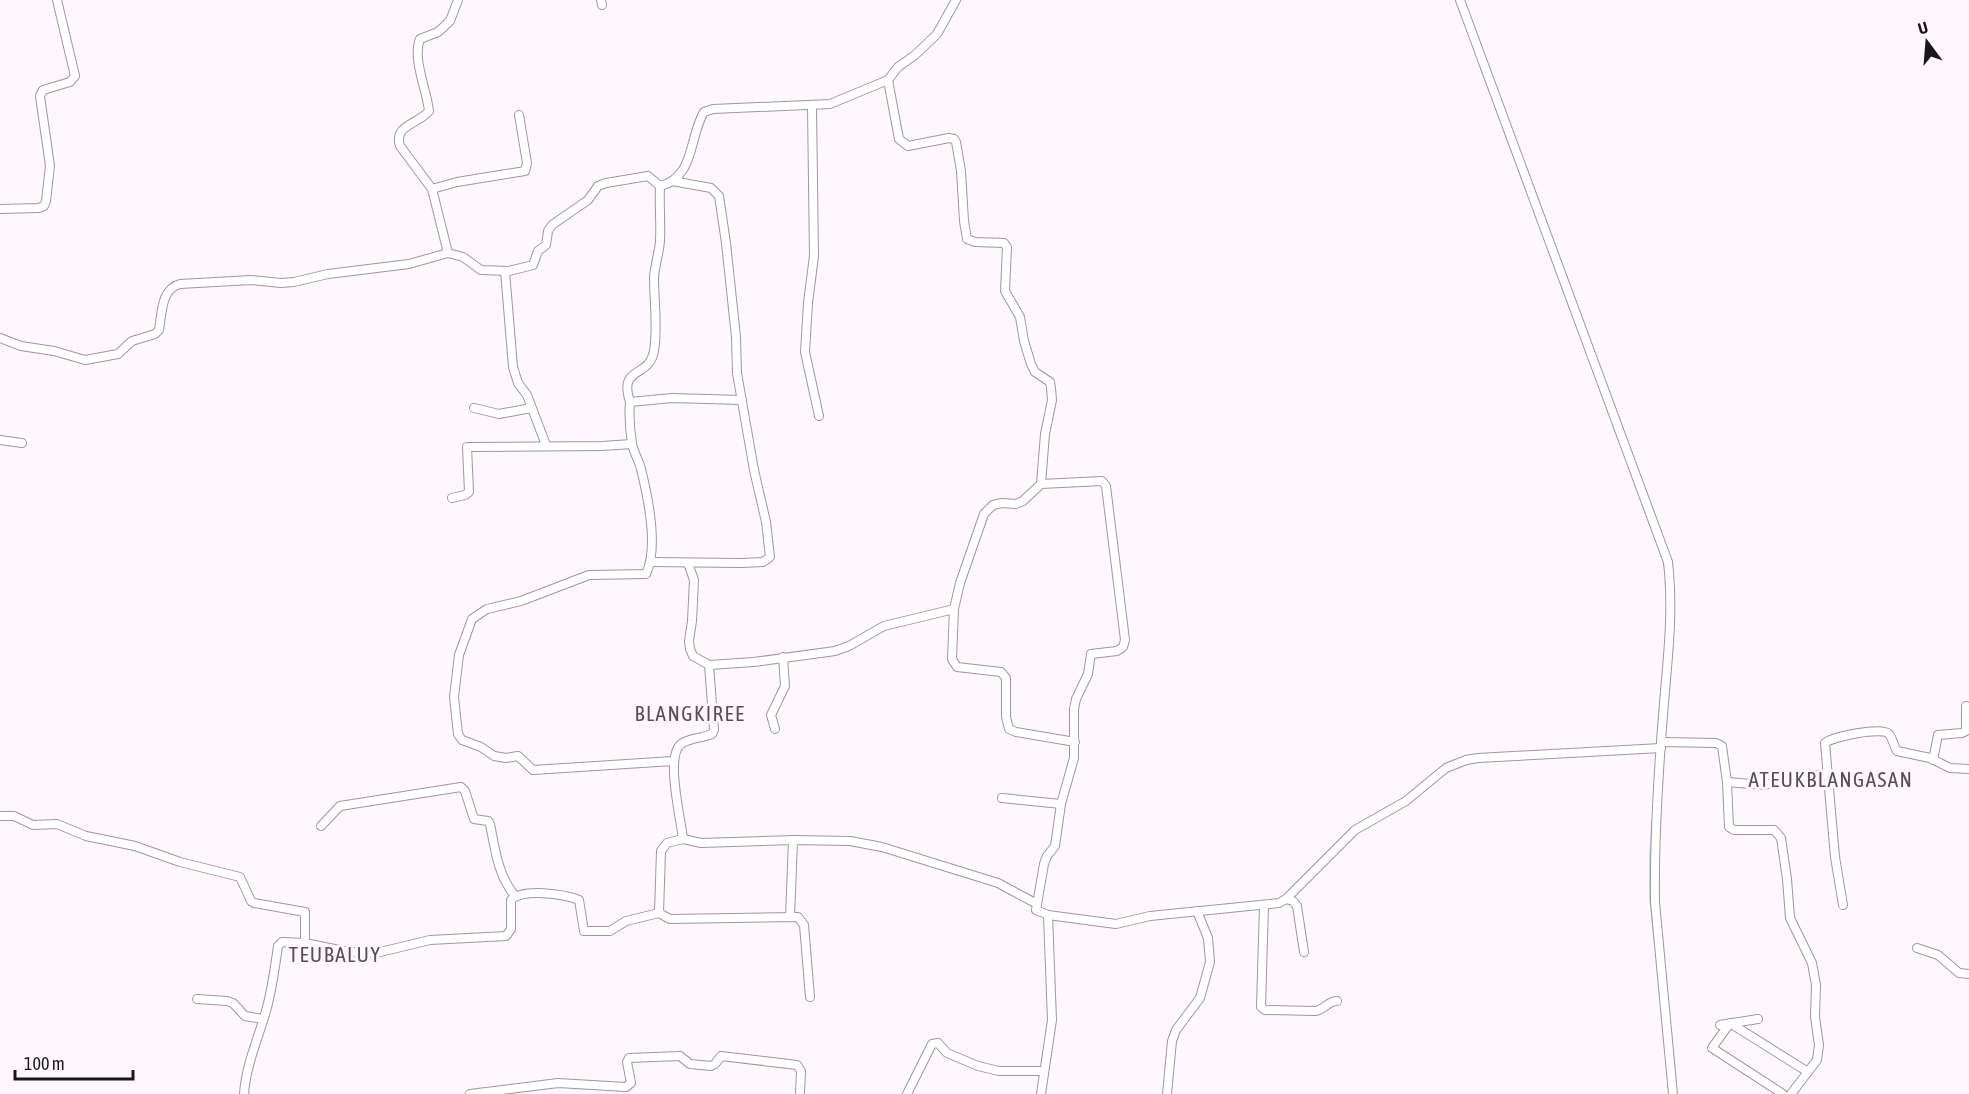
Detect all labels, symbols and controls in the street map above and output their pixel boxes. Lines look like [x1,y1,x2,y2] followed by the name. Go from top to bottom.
[1897,12,1957,72] north arrow
[1916,18,1930,38] text: U
[635,701,745,725] district label: BLANGKIREE
[1749,767,1913,791] district label: ATEUKBLANGASAN
[289,942,381,966] district label: TEUBALUY
[15,1043,134,1081] scale bar
[24,1053,65,1074] text: 100 m

